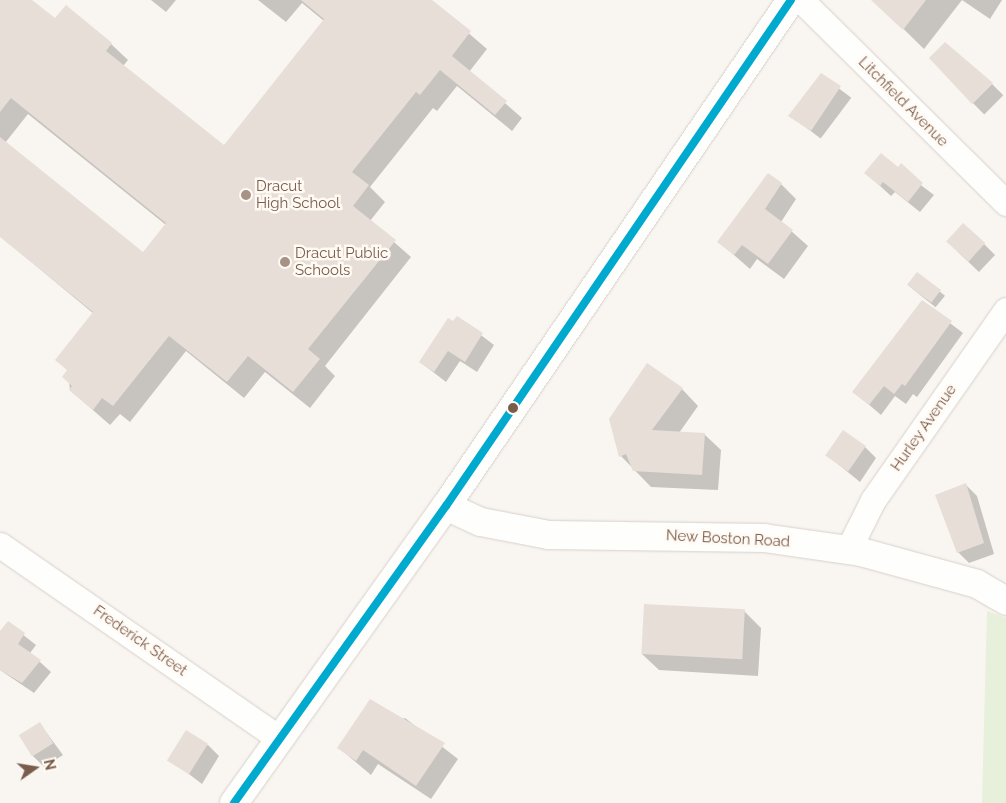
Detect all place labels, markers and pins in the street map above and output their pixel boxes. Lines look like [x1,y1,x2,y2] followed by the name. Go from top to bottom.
[256,177,340,212] place label: Dracut High School
[240,189,252,201] marker: Dracut High School
[295,244,388,279] place label: Dracut Public Schools
[279,256,291,268] marker: Dracut Public Schools
[508,403,518,413] unlabelled marker

